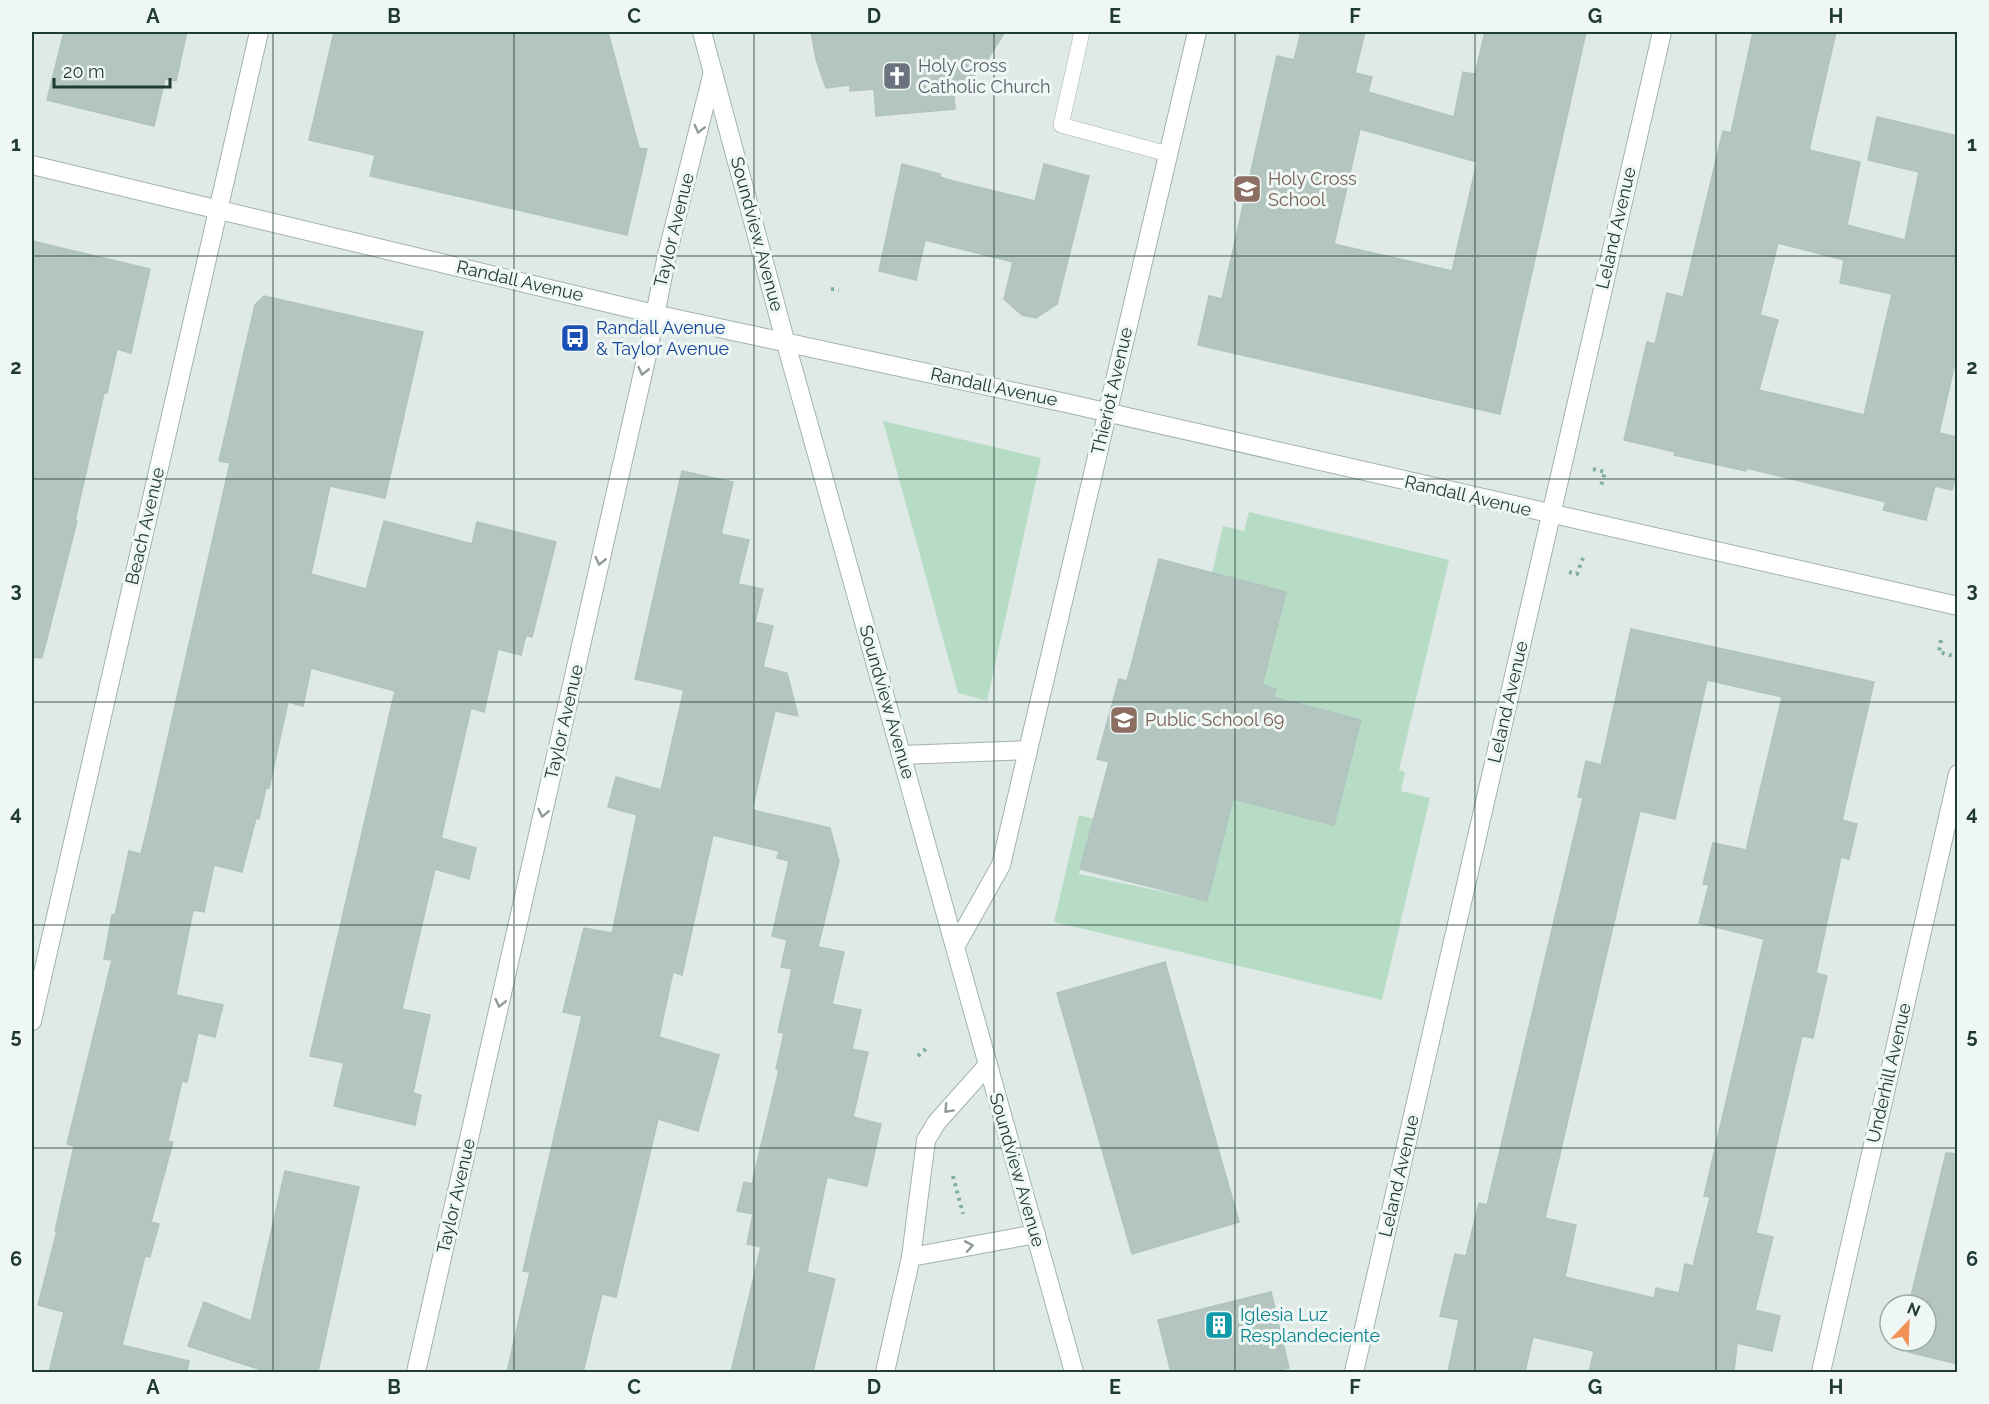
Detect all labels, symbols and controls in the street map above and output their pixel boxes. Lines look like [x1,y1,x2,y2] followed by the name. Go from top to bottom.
[146,4,160,28] text: A
[387,4,401,28] text: B
[627,4,641,28] text: C
[867,4,881,28] text: D
[1109,4,1121,28] text: E
[1349,4,1361,28] text: F
[1588,4,1602,28] text: G
[1829,4,1843,28] text: H
[54,51,170,89] scale bar
[918,55,1051,97] place label: Holy Cross Catholic Church
[881,60,913,92] church icon: Holy Cross Catholic Church
[63,61,105,82] text: 20 m
[693,123,706,133] one-way arrow
[11,132,21,156] text: 1
[1967,132,1977,156] text: 1
[727,154,788,314] street label: Soundview Avenue
[1591,164,1640,291] street label: Leland Avenue
[1268,168,1357,210] place label: Holy Cross School
[649,170,698,289] street label: Taylor Avenue
[1231,173,1263,205] school or university icon: Holy Cross School
[455,256,586,305] street label: Randall Avenue
[596,317,730,359] place label: Randall Avenue & Taylor Avenue
[559,322,591,354] bus stop icon: Randall Avenue & Taylor Avenue
[1087,325,1136,457] street label: Thieriot Avenue
[10,355,22,379] text: 2
[1966,355,1978,379] text: 2
[929,363,1060,410] street label: Randall Avenue
[638,366,651,376] one-way arrow
[121,465,168,587] street label: Beach Avenue
[1403,471,1534,520] street label: Randall Avenue
[595,556,608,566] one-way arrow
[10,578,22,602] text: 3
[1966,578,1978,602] text: 3
[855,622,920,782] street label: Soundview Avenue
[1483,638,1532,765] street label: Leland Avenue
[540,662,587,781] street label: Taylor Avenue
[1108,704,1140,736] school or university icon: Public School 69
[1145,709,1284,730] place label: Public School 69
[10,801,22,825] text: 4
[1966,801,1978,825] text: 4
[537,808,550,818] one-way arrow
[494,998,507,1008] one-way arrow
[1862,1000,1915,1145] street label: Underhill Avenue
[10,1024,22,1048] text: 5
[1966,1024,1978,1048] text: 5
[985,1090,1050,1250] street label: Soundview Avenue
[944,1103,955,1113] one-way arrow
[1374,1112,1423,1239] street label: Leland Avenue
[432,1136,479,1255] street label: Taylor Avenue
[964,1240,974,1253] one-way arrow
[10,1247,22,1271] text: 6
[1966,1247,1978,1271] text: 6
[1878,1293,1938,1353] north arrow
[1904,1299,1923,1321] text: N
[1240,1304,1380,1346] place label: Iglesia Luz Resplandeciente
[1203,1309,1235,1341] building icon: Iglesia Luz Resplandeciente
[146,1375,160,1399] text: A
[387,1375,401,1399] text: B
[627,1375,641,1399] text: C
[867,1375,881,1399] text: D
[1109,1375,1121,1399] text: E
[1349,1375,1361,1399] text: F
[1588,1375,1602,1399] text: G
[1829,1375,1843,1399] text: H

